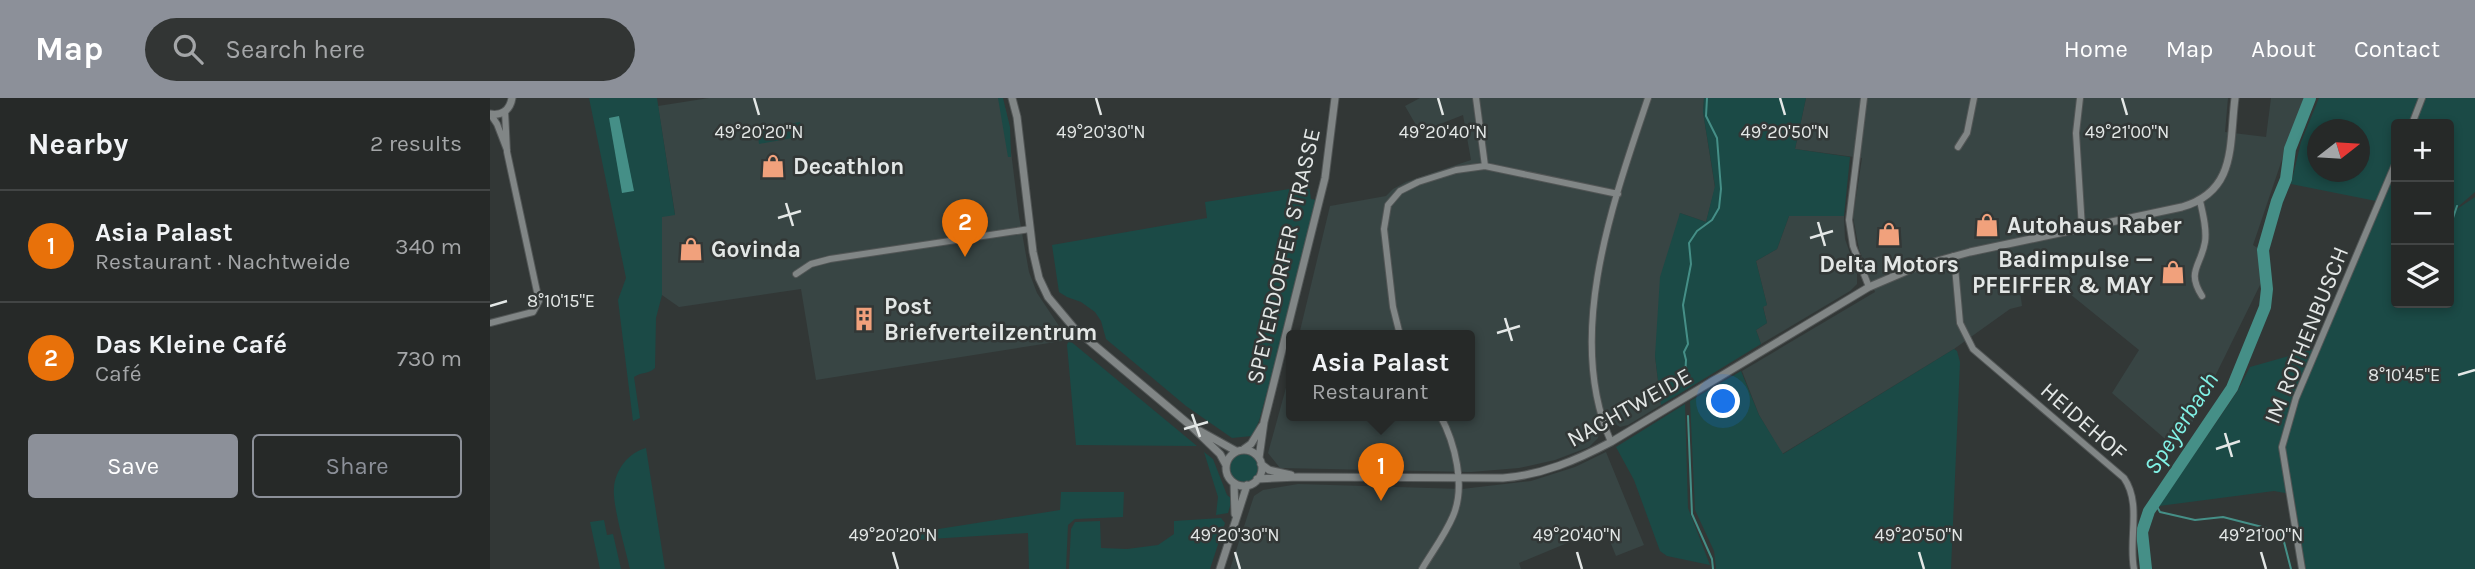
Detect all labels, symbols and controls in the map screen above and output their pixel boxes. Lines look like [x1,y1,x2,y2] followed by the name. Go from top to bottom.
[145,18,635,81] search box
[35,30,103,68] text: Map
[169,30,207,68] icon: search
[225,34,365,65] text: Search here
[2064,35,2128,63] text: Home
[2166,35,2213,63] text: Map
[2251,35,2316,63] text: About
[2354,35,2440,63] text: Contact
[2307,119,2370,182] north arrow
[2391,119,2454,308] map controls
[2391,119,2454,182] button: +
[714,121,804,143] text: 49°20'20"N
[1056,121,1146,143] text: 49°20'30"N
[1399,121,1487,143] text: 49°20'40"N
[1741,121,1829,143] text: 49°20'50"N
[2085,121,2169,143] text: 49°21'00"N
[28,126,128,162] text: Nearby
[1241,126,1326,386] street label: SPEYERDORFER STRASSE
[370,130,462,157] text: 2 results
[759,152,787,180] shop icon: Decathlon
[793,153,904,180] place label: Decathlon
[2391,182,2454,245] button: −
[942,199,988,257] pin: 2
[1973,211,2001,239] shop icon: Autohaus Raber
[2007,212,2182,239] place label: Autohaus Raber
[95,217,233,248] text: Asia Palast
[1875,220,1903,248] shop icon: Delta Motors
[47,233,55,260] text: 1
[395,233,462,260] text: 340 m
[677,235,705,263] shop icon: Govinda
[711,236,801,263] place label: Govinda
[2259,243,2354,428] street label: IM ROTHENBUSCH
[2391,245,2454,308] button: layers
[1972,246,2154,299] place label: Badimpulse — PFEIFFER & MAY
[95,248,350,275] text: Restaurant · Nachtweide
[1819,251,1959,278] place label: Delta Motors
[2159,258,2187,286] shop icon: Badimpulse — PFEIFFER & MAY
[527,290,595,312] text: 8°10'15"E
[884,293,1097,346] place label: Post Briefverteilzentrum
[850,305,878,333] building icon: Post Briefverteilzentrum
[95,329,287,360] text: Das Kleine Café
[1286,330,1475,421] popup
[44,345,58,372] text: 2
[397,345,462,372] text: 730 m
[1312,347,1449,378] text: Asia Palast
[95,360,141,387] text: Café
[1562,362,1696,453] street label: NACHTWEIDE
[2368,364,2440,386] text: 8°10'45"E
[2138,367,2224,479] water label: Speyerbach
[2035,377,2132,466] street label: HEIDEHOF
[1312,378,1428,405] text: Restaurant
[1706,384,1740,418] your location
[28,434,238,498] button: Save
[252,434,462,498] button: Share
[1358,443,1404,501] pin: 1
[848,524,938,546] text: 49°20'20"N
[1190,524,1280,546] text: 49°20'30"N
[1533,524,1621,546] text: 49°20'40"N
[1875,524,1963,546] text: 49°20'50"N
[2219,524,2303,546] text: 49°21'00"N

